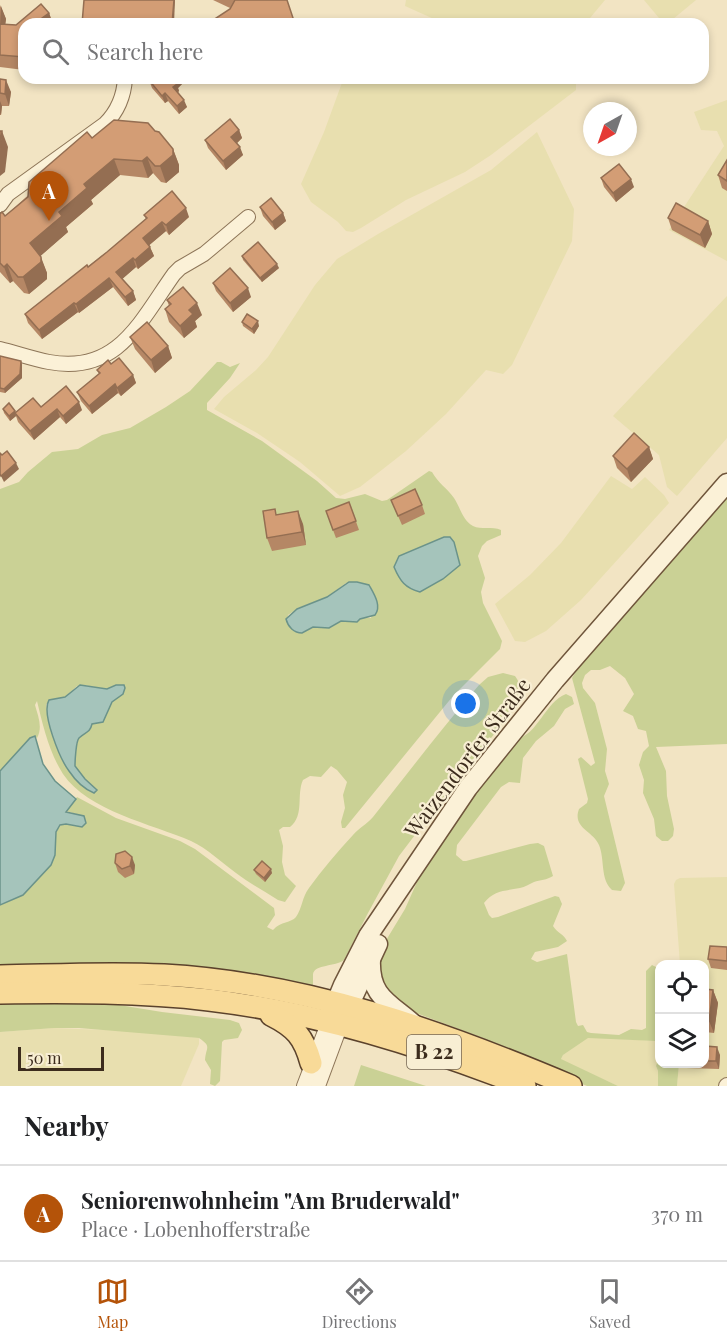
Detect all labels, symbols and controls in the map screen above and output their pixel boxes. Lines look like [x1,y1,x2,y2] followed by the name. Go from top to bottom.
[18,18,709,84] search box
[39,35,72,68] icon: search
[87,36,203,66] text: Search here
[583,102,637,156] north arrow
[29,172,68,221] pin: A
[396,671,536,843] street label: Waizendorfer Straße
[451,689,480,718] your location
[655,960,709,1068] map controls
[655,960,709,1014] button: locate
[655,1014,709,1068] button: layers
[407,1035,461,1069] road number: B 22
[18,1044,104,1072] scale bar
[27,1047,61,1068] text: 50 m
[24,1108,109,1143] text: Nearby
[81,1185,460,1215] text: Seniorenwohnheim "Am Bruderwald"
[37,1200,50,1227] text: A
[651,1200,703,1227] text: 370 m
[81,1215,310,1242] text: Place · Lobenhofferstraße
[96,1275,129,1332] tab: Map
[322,1275,397,1332] tab: Directions
[589,1275,631,1332] tab: Saved

